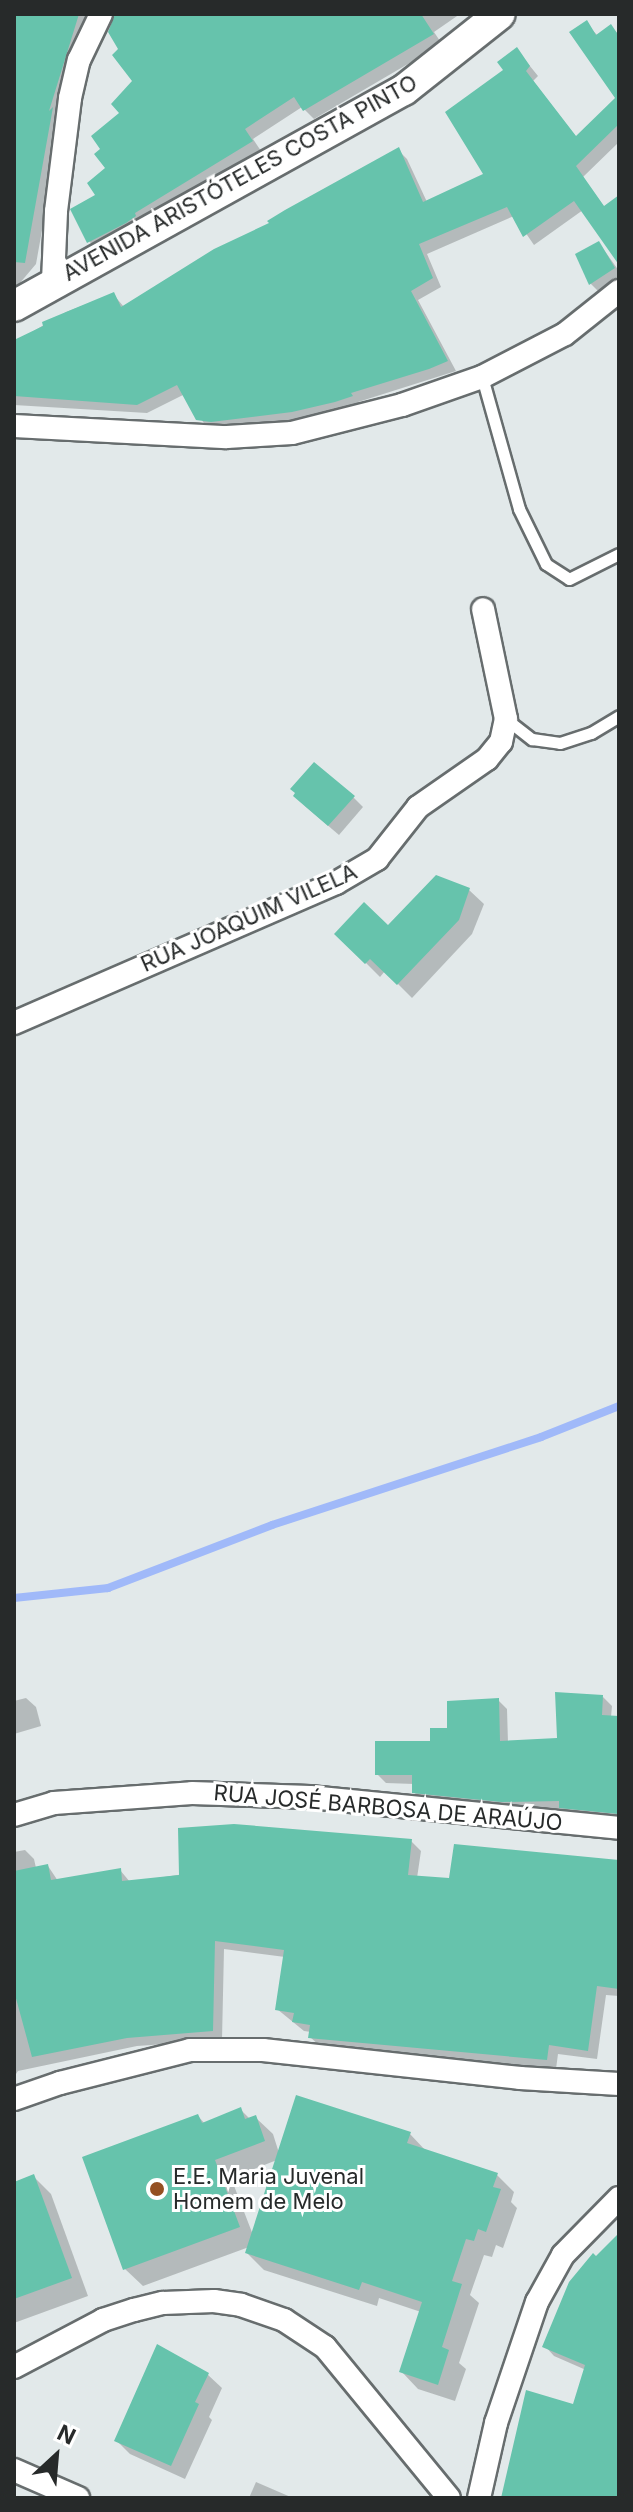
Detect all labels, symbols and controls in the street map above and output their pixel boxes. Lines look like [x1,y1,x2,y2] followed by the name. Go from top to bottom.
[58,69,422,287] street label: AVENIDA ARISTÓTELES COSTA PINTO
[137,858,361,978] street label: RUA JOAQUIM VILELA
[213,1780,563,1836] street label: RUA JOSÉ BARBOSA DE ARAÚJO
[173,2163,364,2214] place label: E.E. Maria Juvenal Homem de Melo
[148,2180,166,2198] marker: E.E. Maria Juvenal Homem de Melo
[16,2416,96,2496] north arrow
[53,2419,80,2450] text: N

